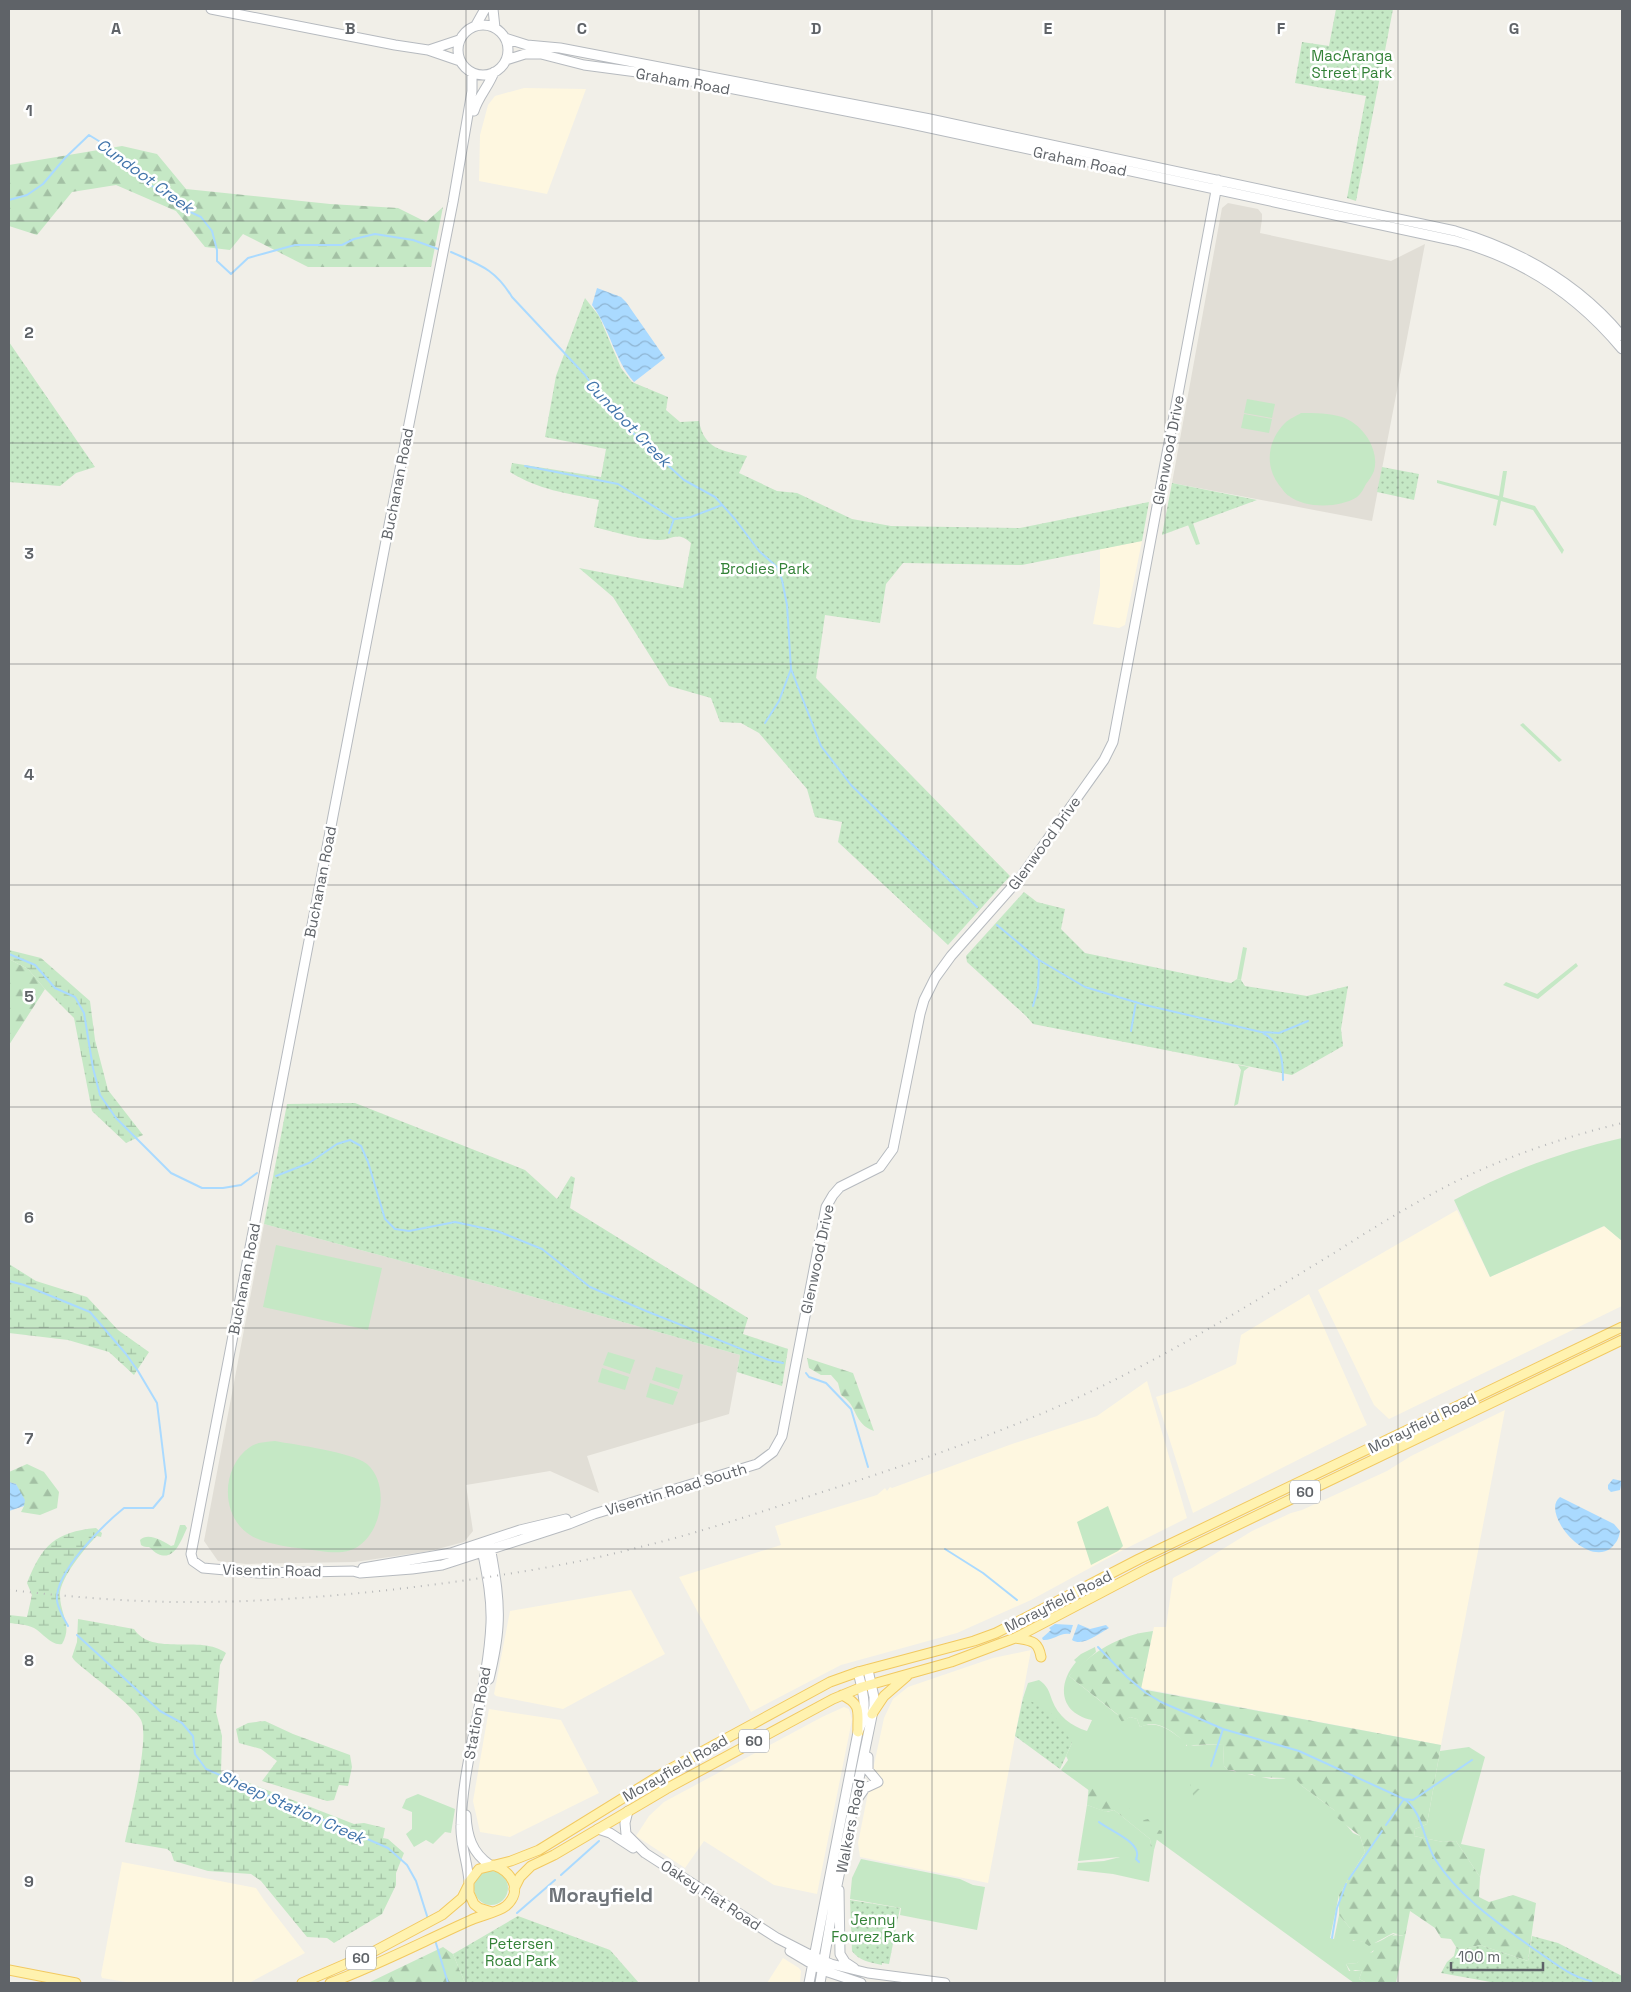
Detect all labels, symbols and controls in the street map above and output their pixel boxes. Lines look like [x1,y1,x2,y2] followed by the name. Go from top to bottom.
[111,18,121,39] text: A
[345,18,355,39] text: B
[577,18,587,39] text: C
[811,18,821,39] text: D
[1044,18,1053,39] text: E
[1277,18,1286,39] text: F
[1509,18,1519,39] text: G
[1311,46,1393,82] park label: MacAranga Street Park
[634,63,732,99] street label: Graham Road
[25,100,33,121] text: 1
[92,134,199,220] water label: Cundoot Creek
[1031,142,1129,180] street label: Graham Road
[24,322,34,343] text: 2
[581,374,677,473] water label: Cundoot Creek
[1148,393,1188,507] street label: Glenwood Drive
[377,426,417,542] street label: Buchanan Road
[24,543,34,564] text: 3
[720,559,810,578] park label: Brodies Park
[24,764,34,785] text: 4
[1004,792,1085,894] street label: Glenwood Drive
[300,824,340,940] street label: Buchanan Road
[24,986,34,1007] text: 5
[796,1202,838,1315] street label: Glenwood Drive
[24,1207,34,1228] text: 6
[224,1221,264,1337] street label: Buchanan Road
[1365,1389,1479,1457] street label: Morayfield Road
[25,1428,34,1449] text: 7
[603,1458,749,1520] street label: Visentin Road South
[1290,1480,1320,1504] road number: 60
[222,1560,322,1580] street label: Visentin Road
[1001,1566,1115,1636] street label: Morayfield Road
[24,1650,34,1671] text: 8
[459,1665,495,1761] street label: Station Road
[619,1730,731,1806] street label: Morayfield Road
[739,1730,769,1752] road number: 60
[216,1765,370,1850] water label: Sheep Station Creek
[832,1777,868,1875] street label: Walkers Road
[657,1856,765,1934] street label: Oakey Flat Road
[24,1871,34,1892] text: 9
[549,1882,653,1908] district label: Morayfield
[831,1910,915,1946] park label: Jenny Fourez Park
[485,1934,557,1970] park label: Petersen Road Park
[1451,1940,1544,1972] scale bar
[346,1946,376,1970] road number: 60
[1458,1947,1500,1966] text: 100 m

